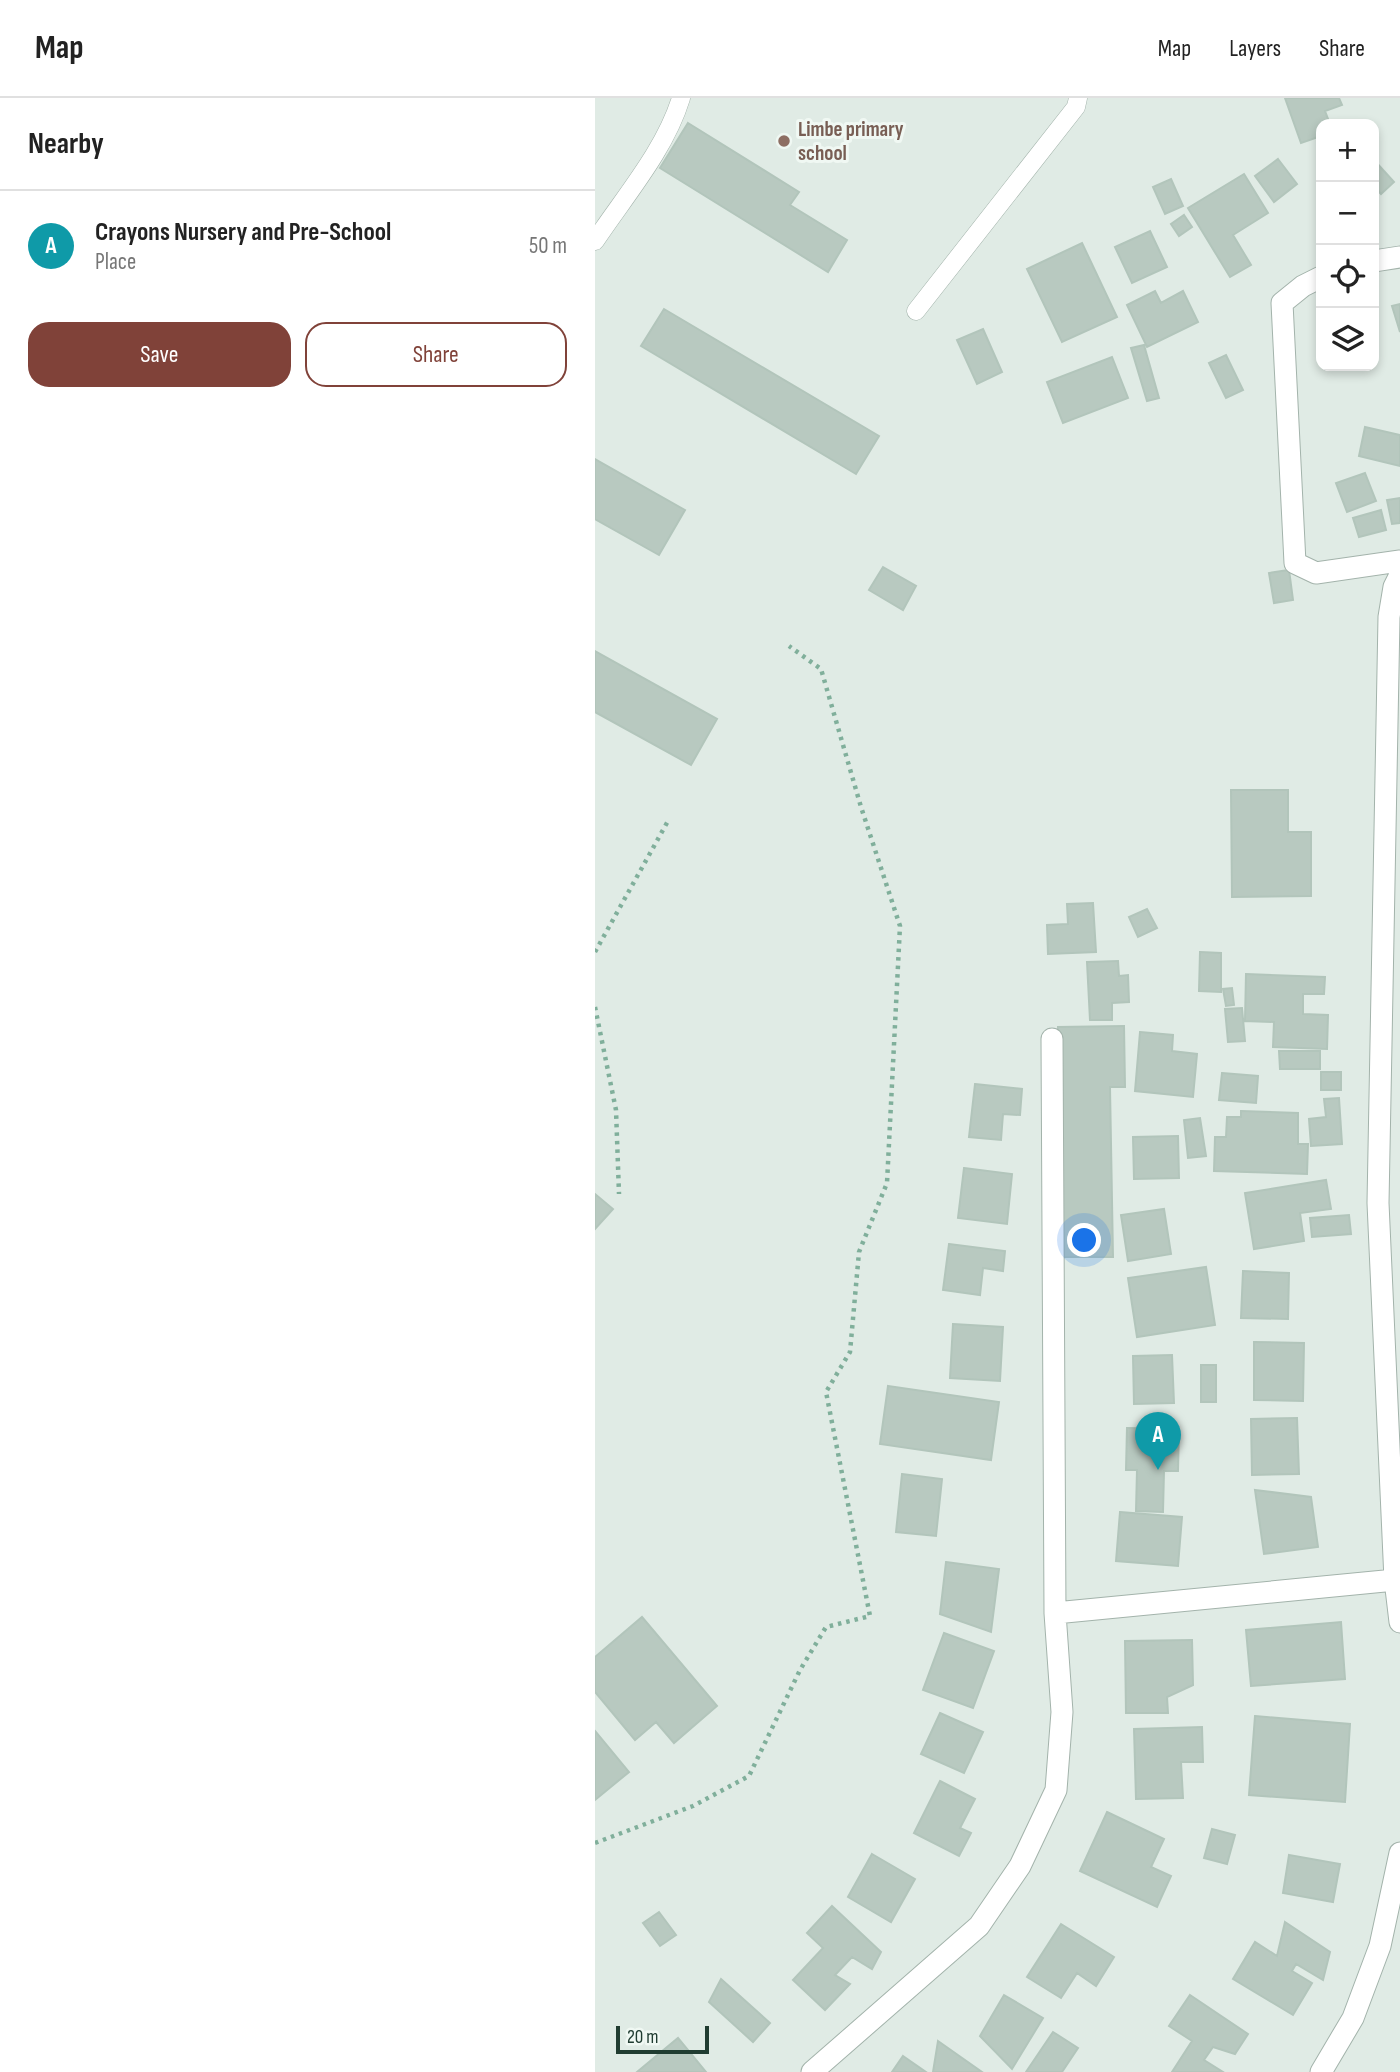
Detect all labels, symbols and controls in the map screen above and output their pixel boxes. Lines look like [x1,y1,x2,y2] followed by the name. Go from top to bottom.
[35,28,84,68] text: Map
[1158,34,1191,63] text: Map
[1229,34,1281,63] text: Layers
[1319,34,1365,63] text: Share
[798,117,904,166] place label: Limbe primary school
[1316,119,1379,371] map controls
[1316,119,1379,182] button: +
[28,126,104,162] text: Nearby
[776,133,792,149] marker: Limbe primary school
[1316,182,1379,245] button: −
[95,217,391,248] text: Crayons Nursery and Pre-School
[46,232,56,260] text: A
[529,232,567,260] text: 50 m
[1316,245,1379,308] button: locate
[95,248,136,276] text: Place
[1316,308,1379,371] button: layers
[28,322,291,387] button: Save
[305,322,567,387] button: Share
[1067,1223,1101,1257] your location
[1135,1412,1181,1470] pin: A
[616,2023,709,2055] scale bar
[627,2026,659,2049] text: 20 m

